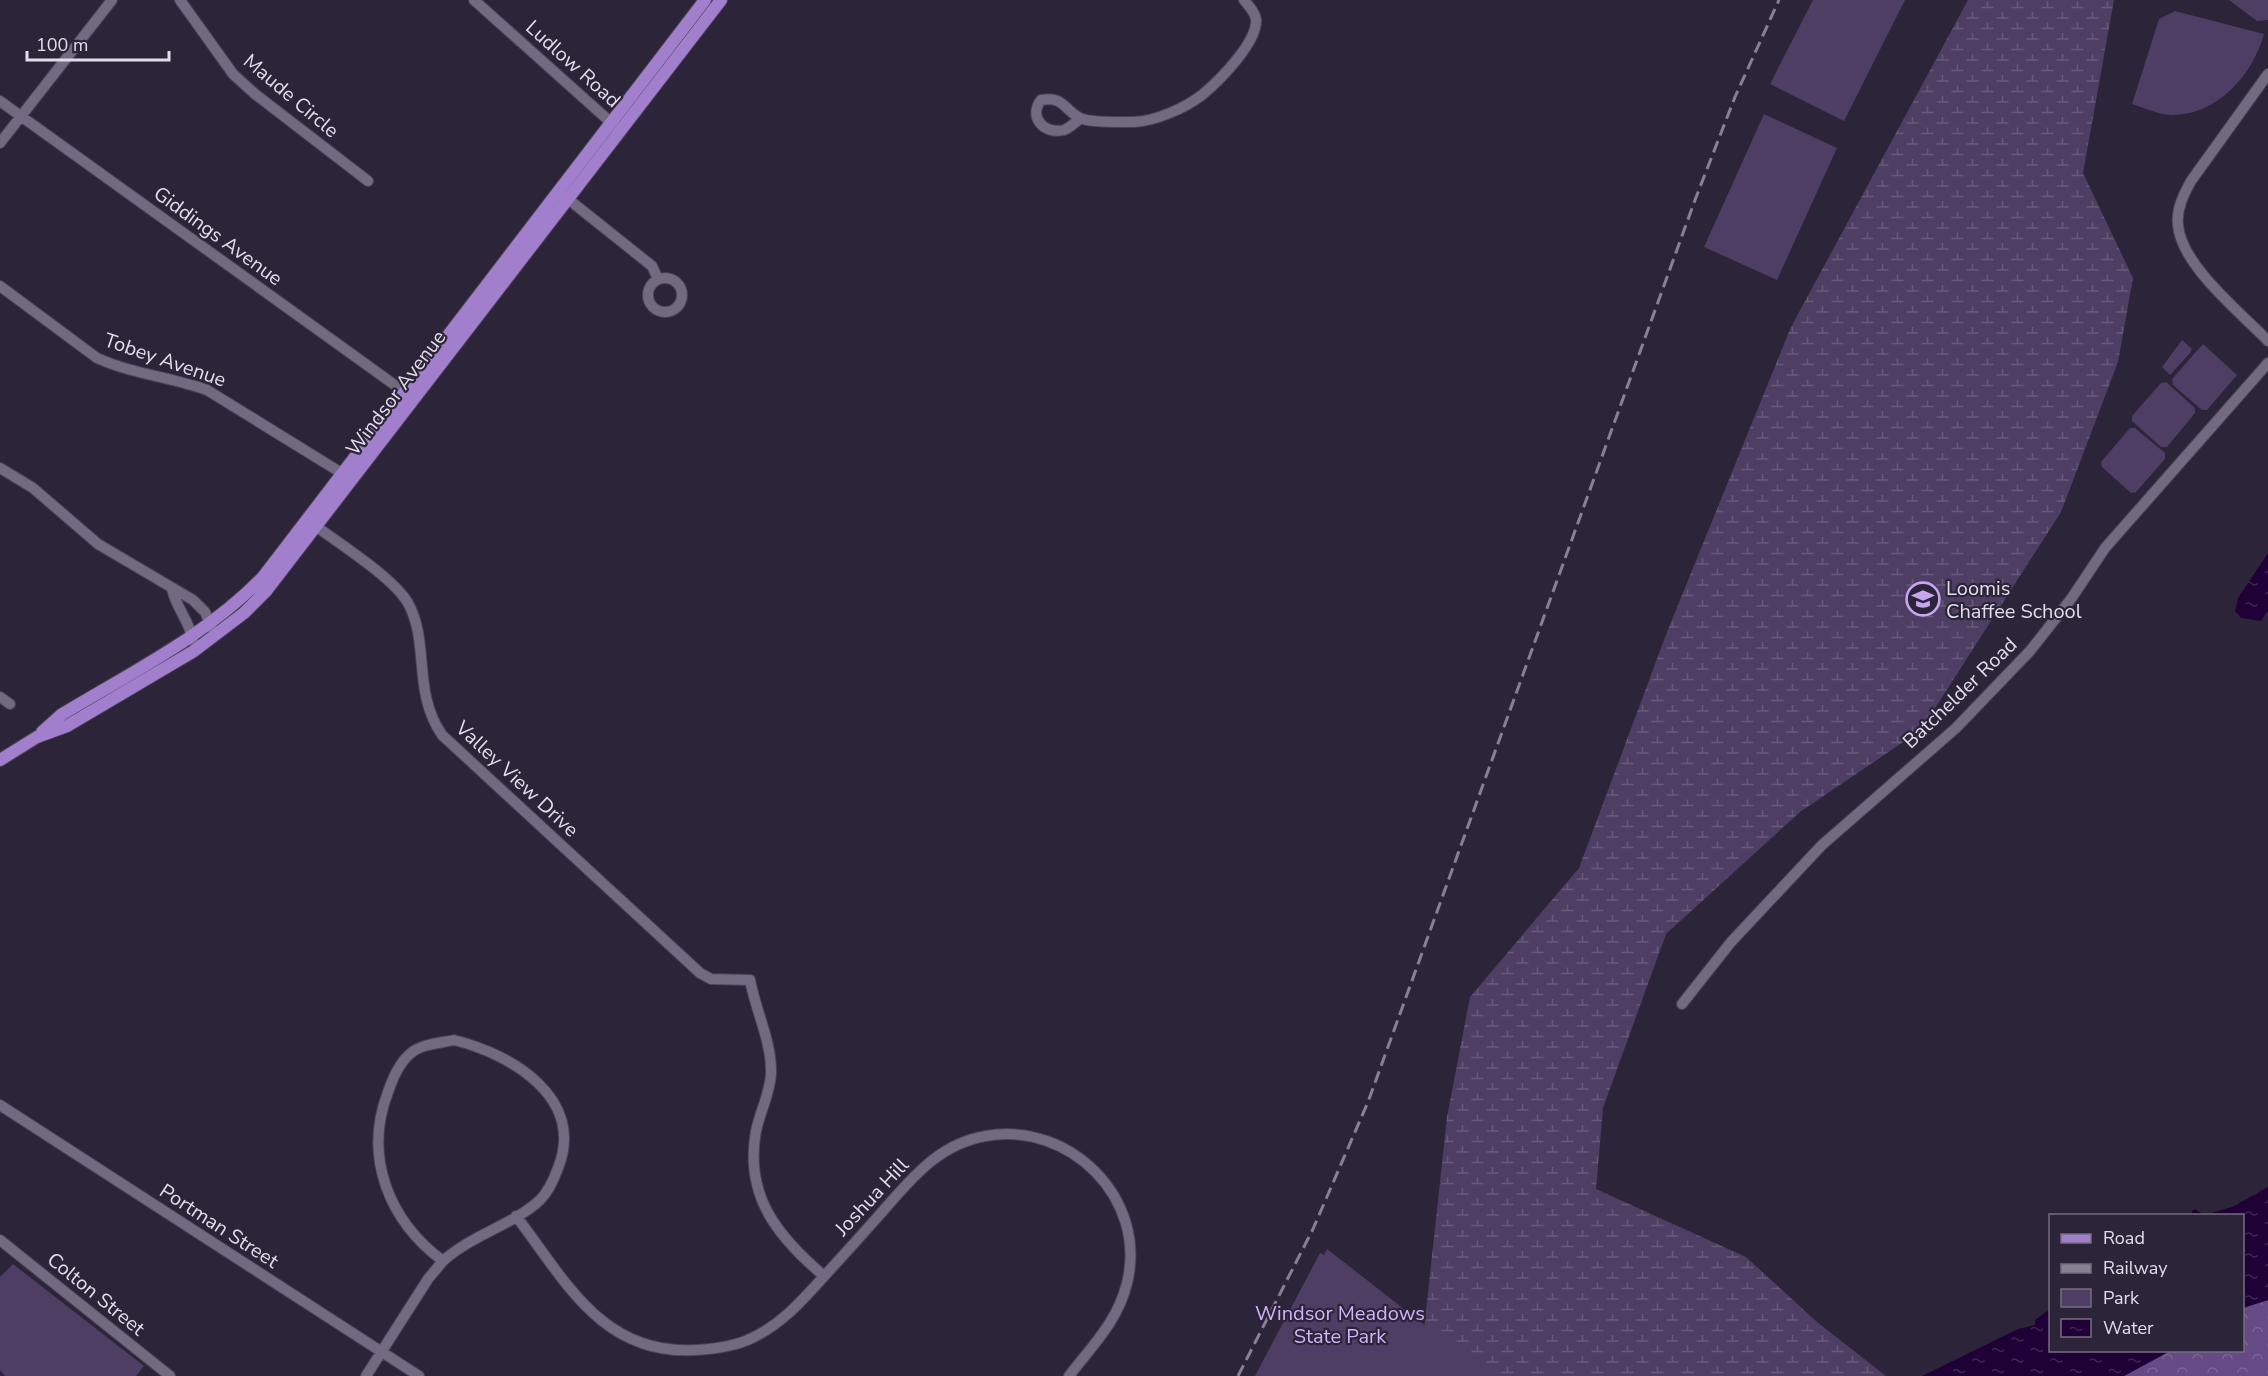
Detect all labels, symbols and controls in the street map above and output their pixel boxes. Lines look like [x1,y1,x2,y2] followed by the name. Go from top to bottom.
[520,14,626,114] street label: Ludlow Road
[27,24,170,62] scale bar
[36,33,88,57] text: 100 m
[237,48,345,144] street label: Maude Circle
[148,180,288,292] street label: Giddings Avenue
[340,325,452,461] street label: Windsor Avenue
[100,327,230,393] street label: Tobey Avenue
[1946,575,2082,625] place label: Loomis Chaffee School
[1905,581,1941,617] school or university icon: Loomis Chaffee School
[1897,631,2023,755] street label: Batchelder Road
[449,714,584,843] street label: Valley View Drive
[828,1152,915,1243] street label: Joshua Hill
[154,1177,285,1275] street label: Portman Street
[2049,1214,2244,1352] legend
[2103,1226,2145,1250] text: Road
[41,1246,151,1342] street label: Colton Street
[2103,1256,2168,1280] text: Railway
[2103,1286,2140,1310] text: Park
[1255,1300,1425,1350] park label: Windsor Meadows State Park
[2103,1316,2154,1340] text: Water

